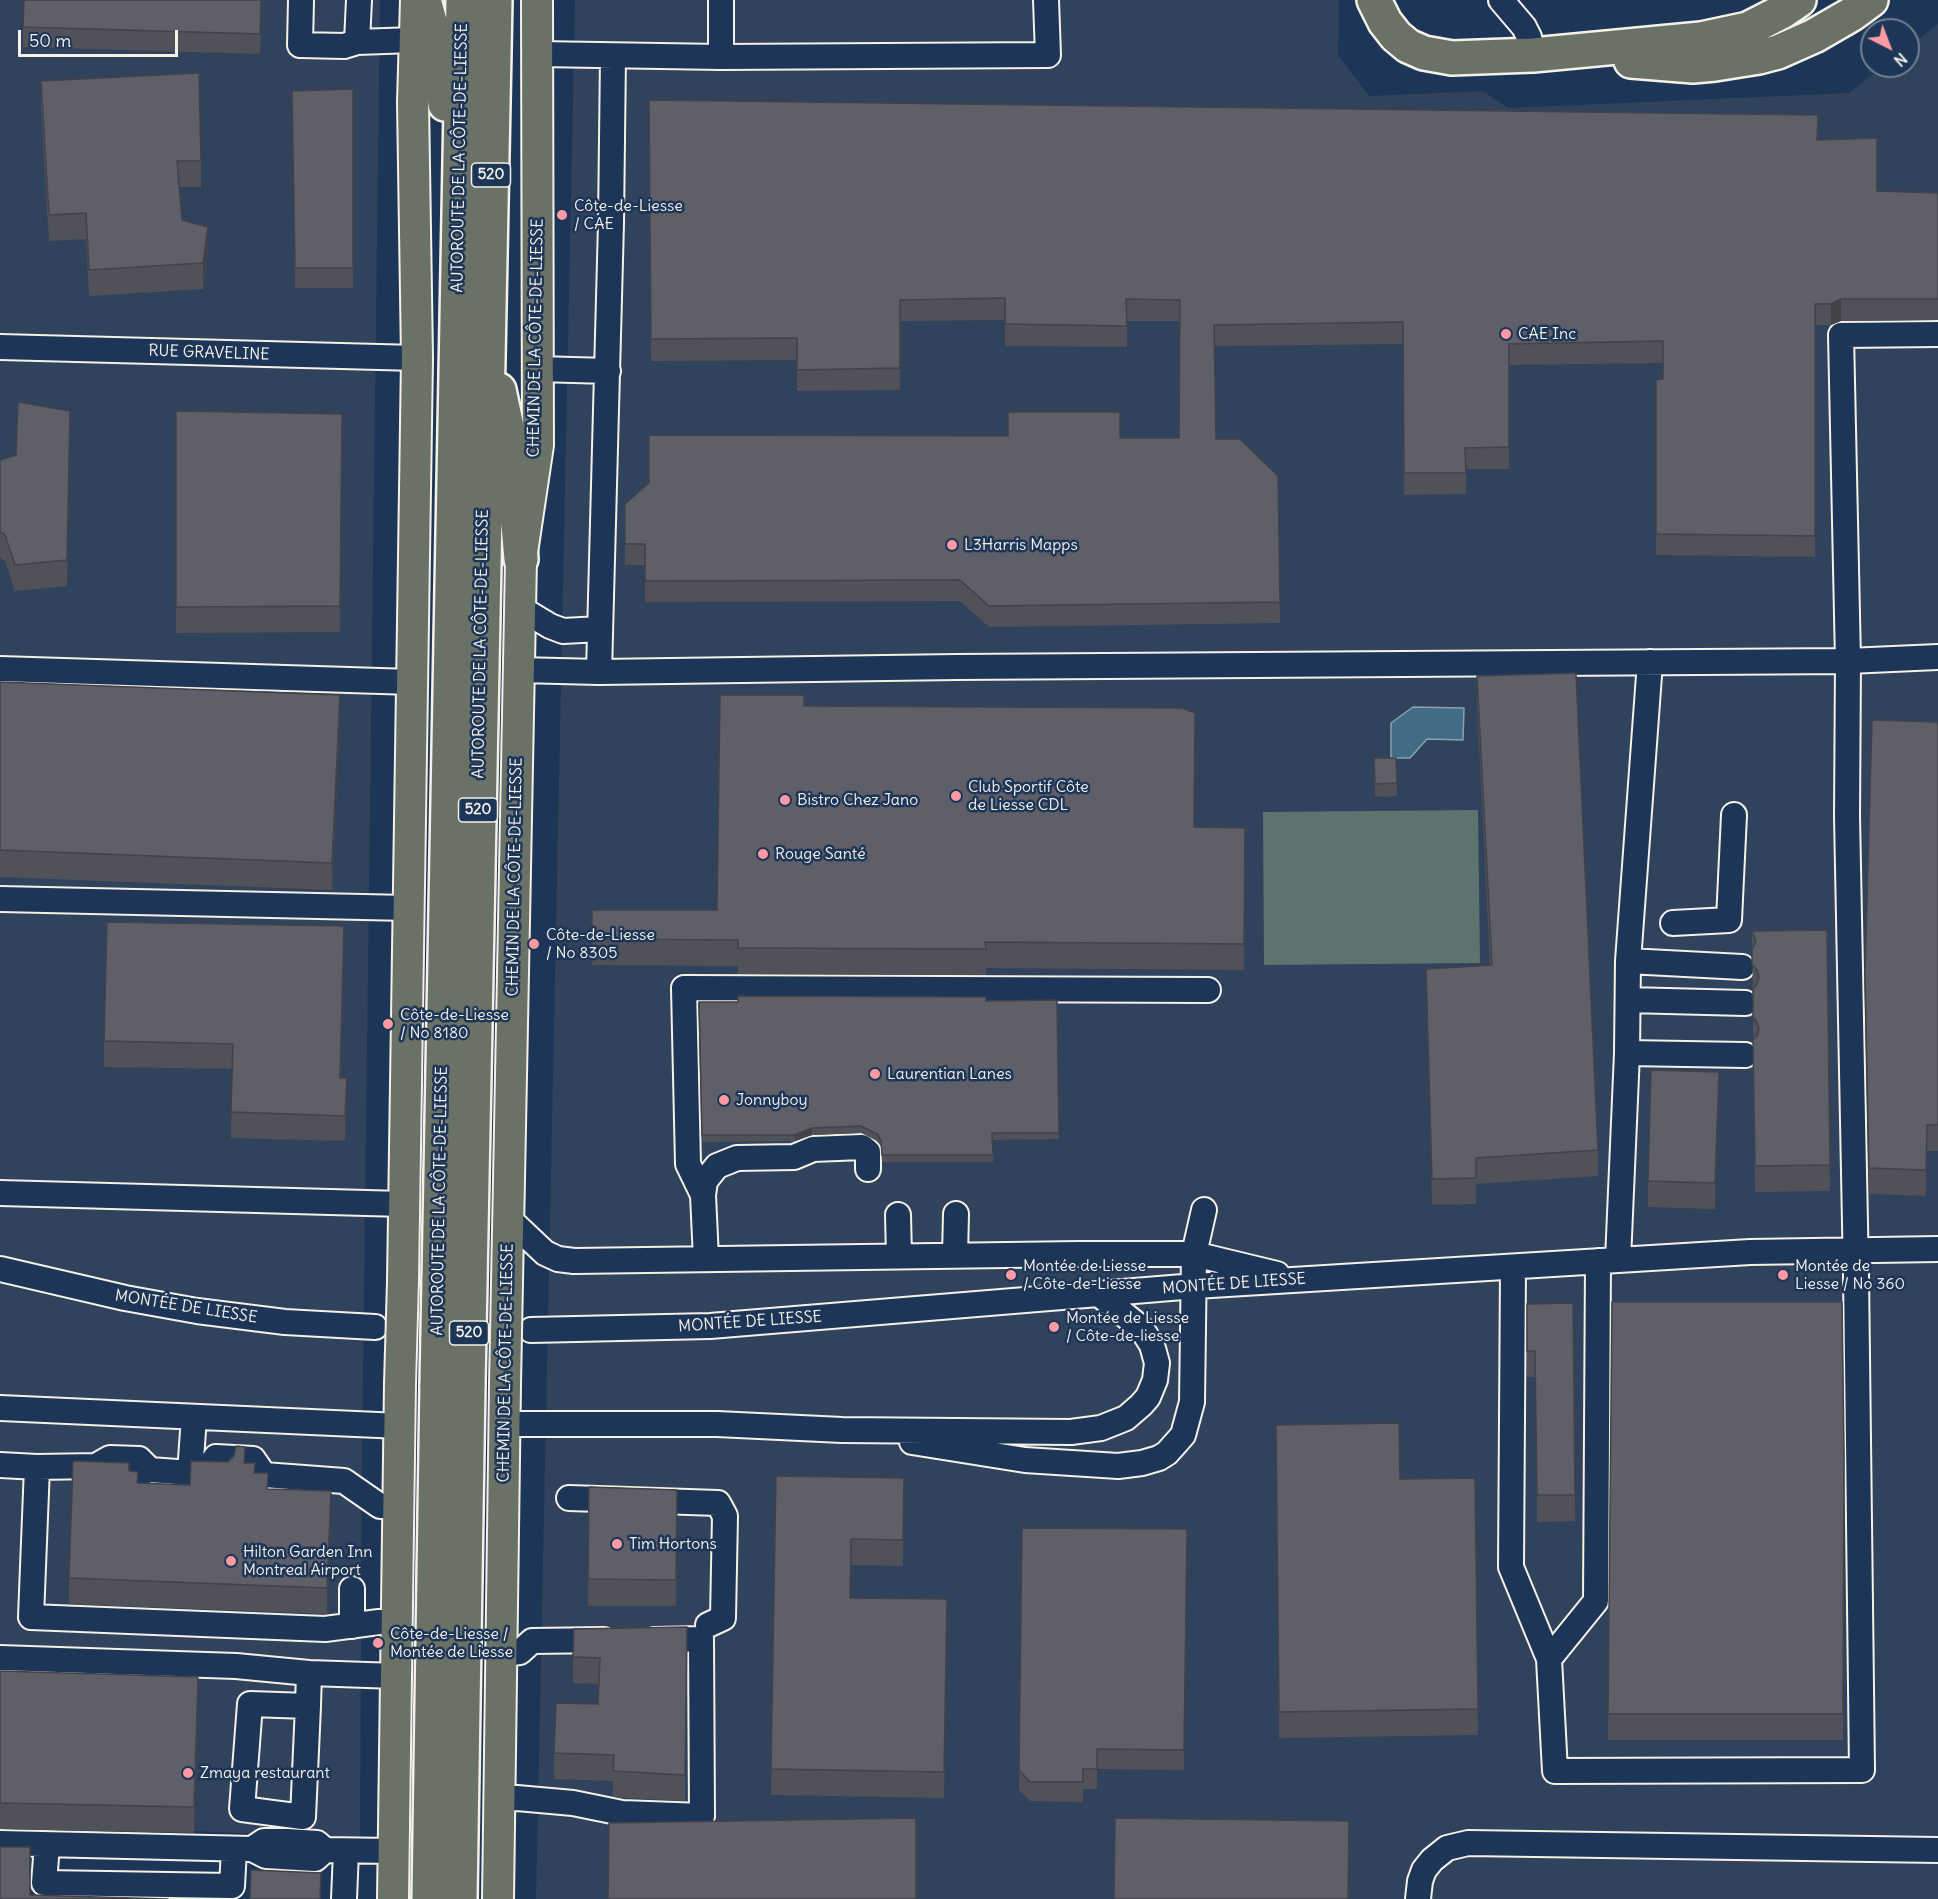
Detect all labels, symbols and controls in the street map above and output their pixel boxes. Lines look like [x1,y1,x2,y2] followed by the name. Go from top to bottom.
[21,18,182,56] scale bar
[1860,18,1920,78] north arrow
[448,23,472,293] street label: AUTOROUTE DE LA CÔTE-DE-LIESSE
[29,29,71,52] text: 50 m
[1890,49,1912,71] text: N
[472,163,510,187] road number: 520
[574,196,683,234] place label: Côte-de-Liesse / CAE
[555,208,569,222] marker: Côte-de-Liesse / CAE
[524,218,548,458] street label: CHEMIN DE LA CÔTE-DE-LIESSE
[1518,324,1576,344] place label: CAE Inc
[1499,327,1513,341] marker: CAE Inc
[148,341,270,365] street label: RUE GRAVELINE
[469,509,493,779] street label: AUTOROUTE DE LA CÔTE-DE-LIESSE
[964,535,1078,555] place label: L3Harris Mapps
[945,538,959,552] marker: L3Harris Mapps
[503,757,527,997] street label: CHEMIN DE LA CÔTE-DE-LIESSE
[968,777,1089,815] place label: Club Sportif Côte de Liesse CDL
[949,789,963,803] marker: Club Sportif Côte de Liesse CDL
[797,790,918,810] place label: Bistro Chez Jano
[778,793,792,807] marker: Bistro Chez Jano
[458,798,498,822] road number: 520
[775,844,866,864] place label: Rouge Santé
[756,847,770,861] marker: Rouge Santé
[546,925,655,963] place label: Côte-de-Liesse / No 8305
[527,937,541,951] marker: Côte-de-Liesse / No 8305
[400,1005,509,1043] place label: Côte-de-Liesse / No 8180
[381,1017,395,1031] marker: Côte-de-Liesse / No 8180
[887,1064,1012,1084] place label: Laurentian Lanes
[428,1066,452,1336] street label: AUTOROUTE DE LA CÔTE-DE-LIESSE
[868,1067,882,1081] marker: Laurentian Lanes
[736,1090,808,1110] place label: Jonnyboy
[717,1093,731,1107] marker: Jonnyboy
[494,1243,518,1483] street label: CHEMIN DE LA CÔTE-DE-LIESSE
[1023,1256,1146,1294] place label: Montée de Liesse / Côte-de-Liesse
[1795,1256,1905,1294] place label: Montée de Liesse / No 360
[1004,1268,1018,1282] marker: Montée de Liesse / Côte-de-Liesse
[1776,1268,1790,1282] marker: Montée de Liesse / No 360
[1161,1269,1307,1299] street label: MONTÉE DE LIESSE
[113,1286,259,1328] street label: MONTÉE DE LIESSE
[677,1307,823,1337] street label: MONTÉE DE LIESSE
[1066,1308,1189,1346] place label: Montée de Liesse / Côte-de-liesse
[1047,1320,1061,1334] marker: Montée de Liesse / Côte-de-liesse
[450,1321,488,1345] road number: 520
[629,1534,717,1554] place label: Tim Hortons
[610,1537,624,1551] marker: Tim Hortons
[243,1542,373,1580] place label: Hilton Garden Inn Montreal Airport
[224,1554,238,1568] marker: Hilton Garden Inn Montreal Airport
[390,1624,513,1662] place label: Côte-de-Liesse / Montée de Liesse
[371,1636,385,1650] marker: Côte-de-Liesse / Montée de Liesse
[200,1763,330,1783] place label: Zmaya restaurant
[181,1766,195,1780] marker: Zmaya restaurant

